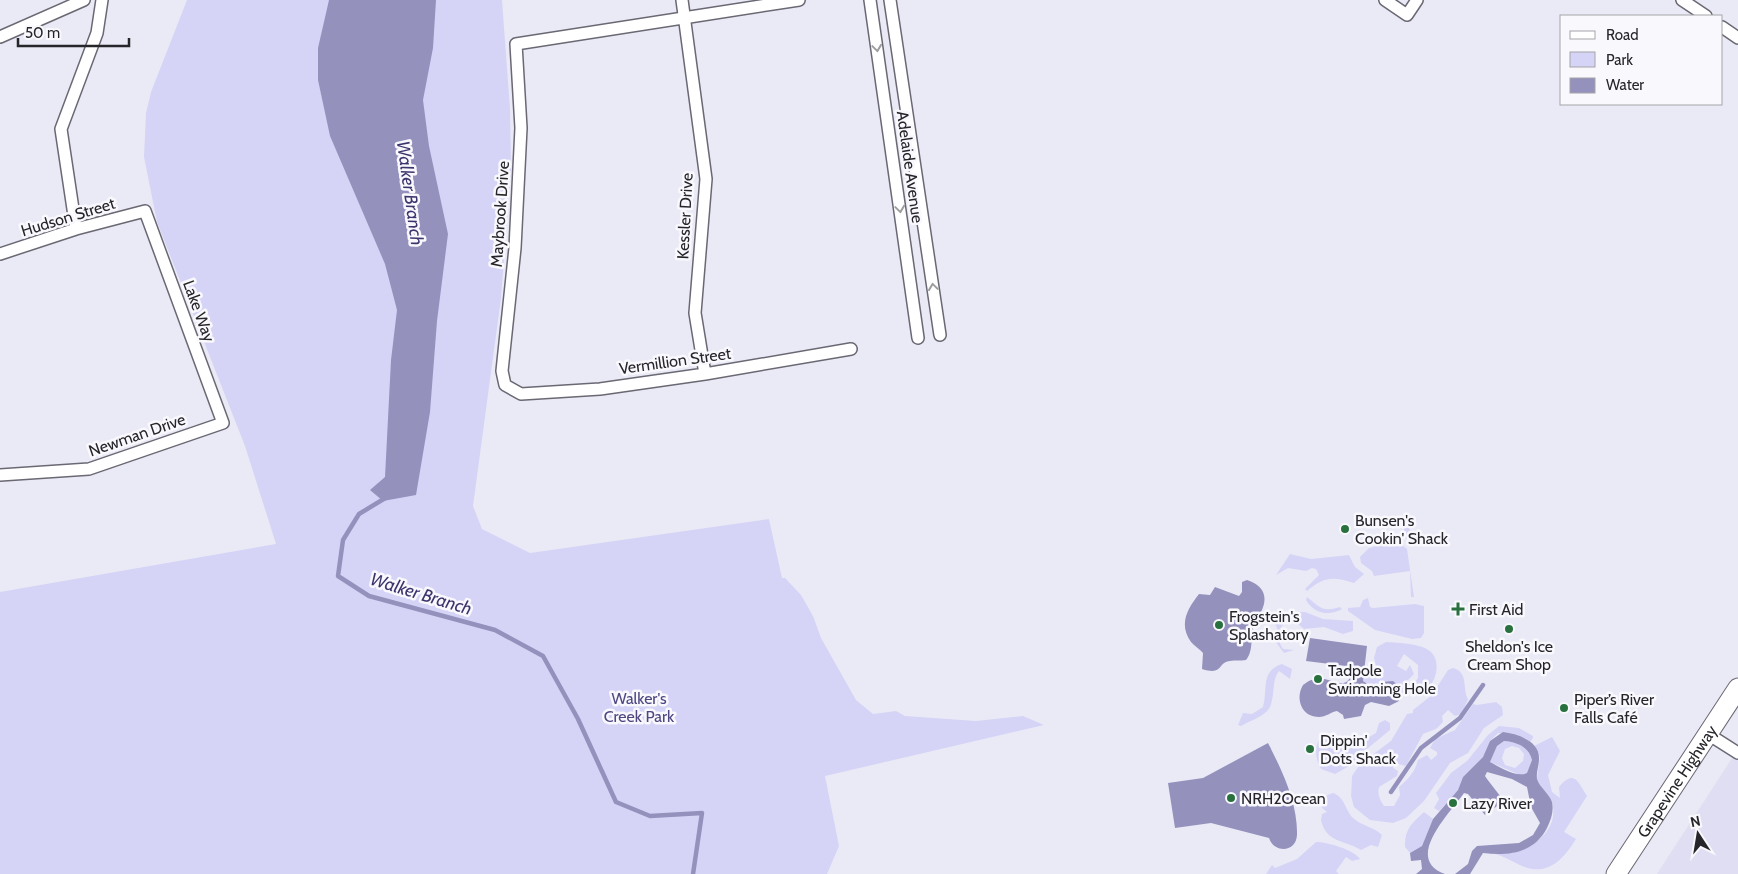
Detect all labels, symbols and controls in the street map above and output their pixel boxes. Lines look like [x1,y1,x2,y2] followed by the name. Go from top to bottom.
[18,15,129,47] scale bar
[1560,15,1723,105] legend
[25,24,60,42] text: 50 m
[1606,26,1639,44] text: Road
[871,45,882,53] one-way arrow
[1606,51,1633,69] text: Park
[1606,76,1644,94] text: Water
[893,110,927,224] street label: Adelaide Avenue
[392,139,428,247] water label: Walker Branch
[487,160,513,268] street label: Maybrook Drive
[673,172,697,260] street label: Kessler Drive
[19,193,118,240] street label: Hudson Street
[894,205,904,214] one-way arrow
[179,278,219,344] street label: Lake Way
[929,283,939,291] one-way arrow
[618,344,733,378] street label: Vermillion Street
[86,410,188,460] street label: Newman Drive
[1355,511,1449,548] place label: Bunsen's Cookin' Shack
[1339,523,1351,535] marker: Bunsen's Cookin' Shack
[367,568,475,620] water label: Walker Branch
[1469,600,1523,619] place label: First Aid
[1451,602,1465,616] marker: First Aid
[1229,607,1309,644] place label: Frogstein's Splashatory
[1213,619,1225,631] marker: Frogstein's Splashatory
[1503,623,1515,635] marker: Sheldon's Ice Cream Shop
[1465,637,1553,674] place label: Sheldon's Ice Cream Shop
[1328,661,1436,698] place label: Tadpole Swimming Hole
[1312,673,1324,685] marker: Tadpole Swimming Hole
[604,689,675,726] park label: Walker's Creek Park
[1574,690,1655,727] place label: Piper’s River Falls Café
[1558,702,1570,714] marker: Piper’s River Falls Café
[1633,721,1721,841] street label: Grapevine Highway
[1320,731,1397,768] place label: Dippin' Dots Shack
[1304,743,1316,755] marker: Dippin' Dots Shack
[1241,789,1326,808] place label: NRH2Ocean
[1225,792,1237,804] marker: NRH2Ocean
[1463,794,1533,813] place label: Lazy River
[1447,797,1459,809] marker: Lazy River
[1673,809,1723,859] north arrow
[1689,811,1702,831] text: N

